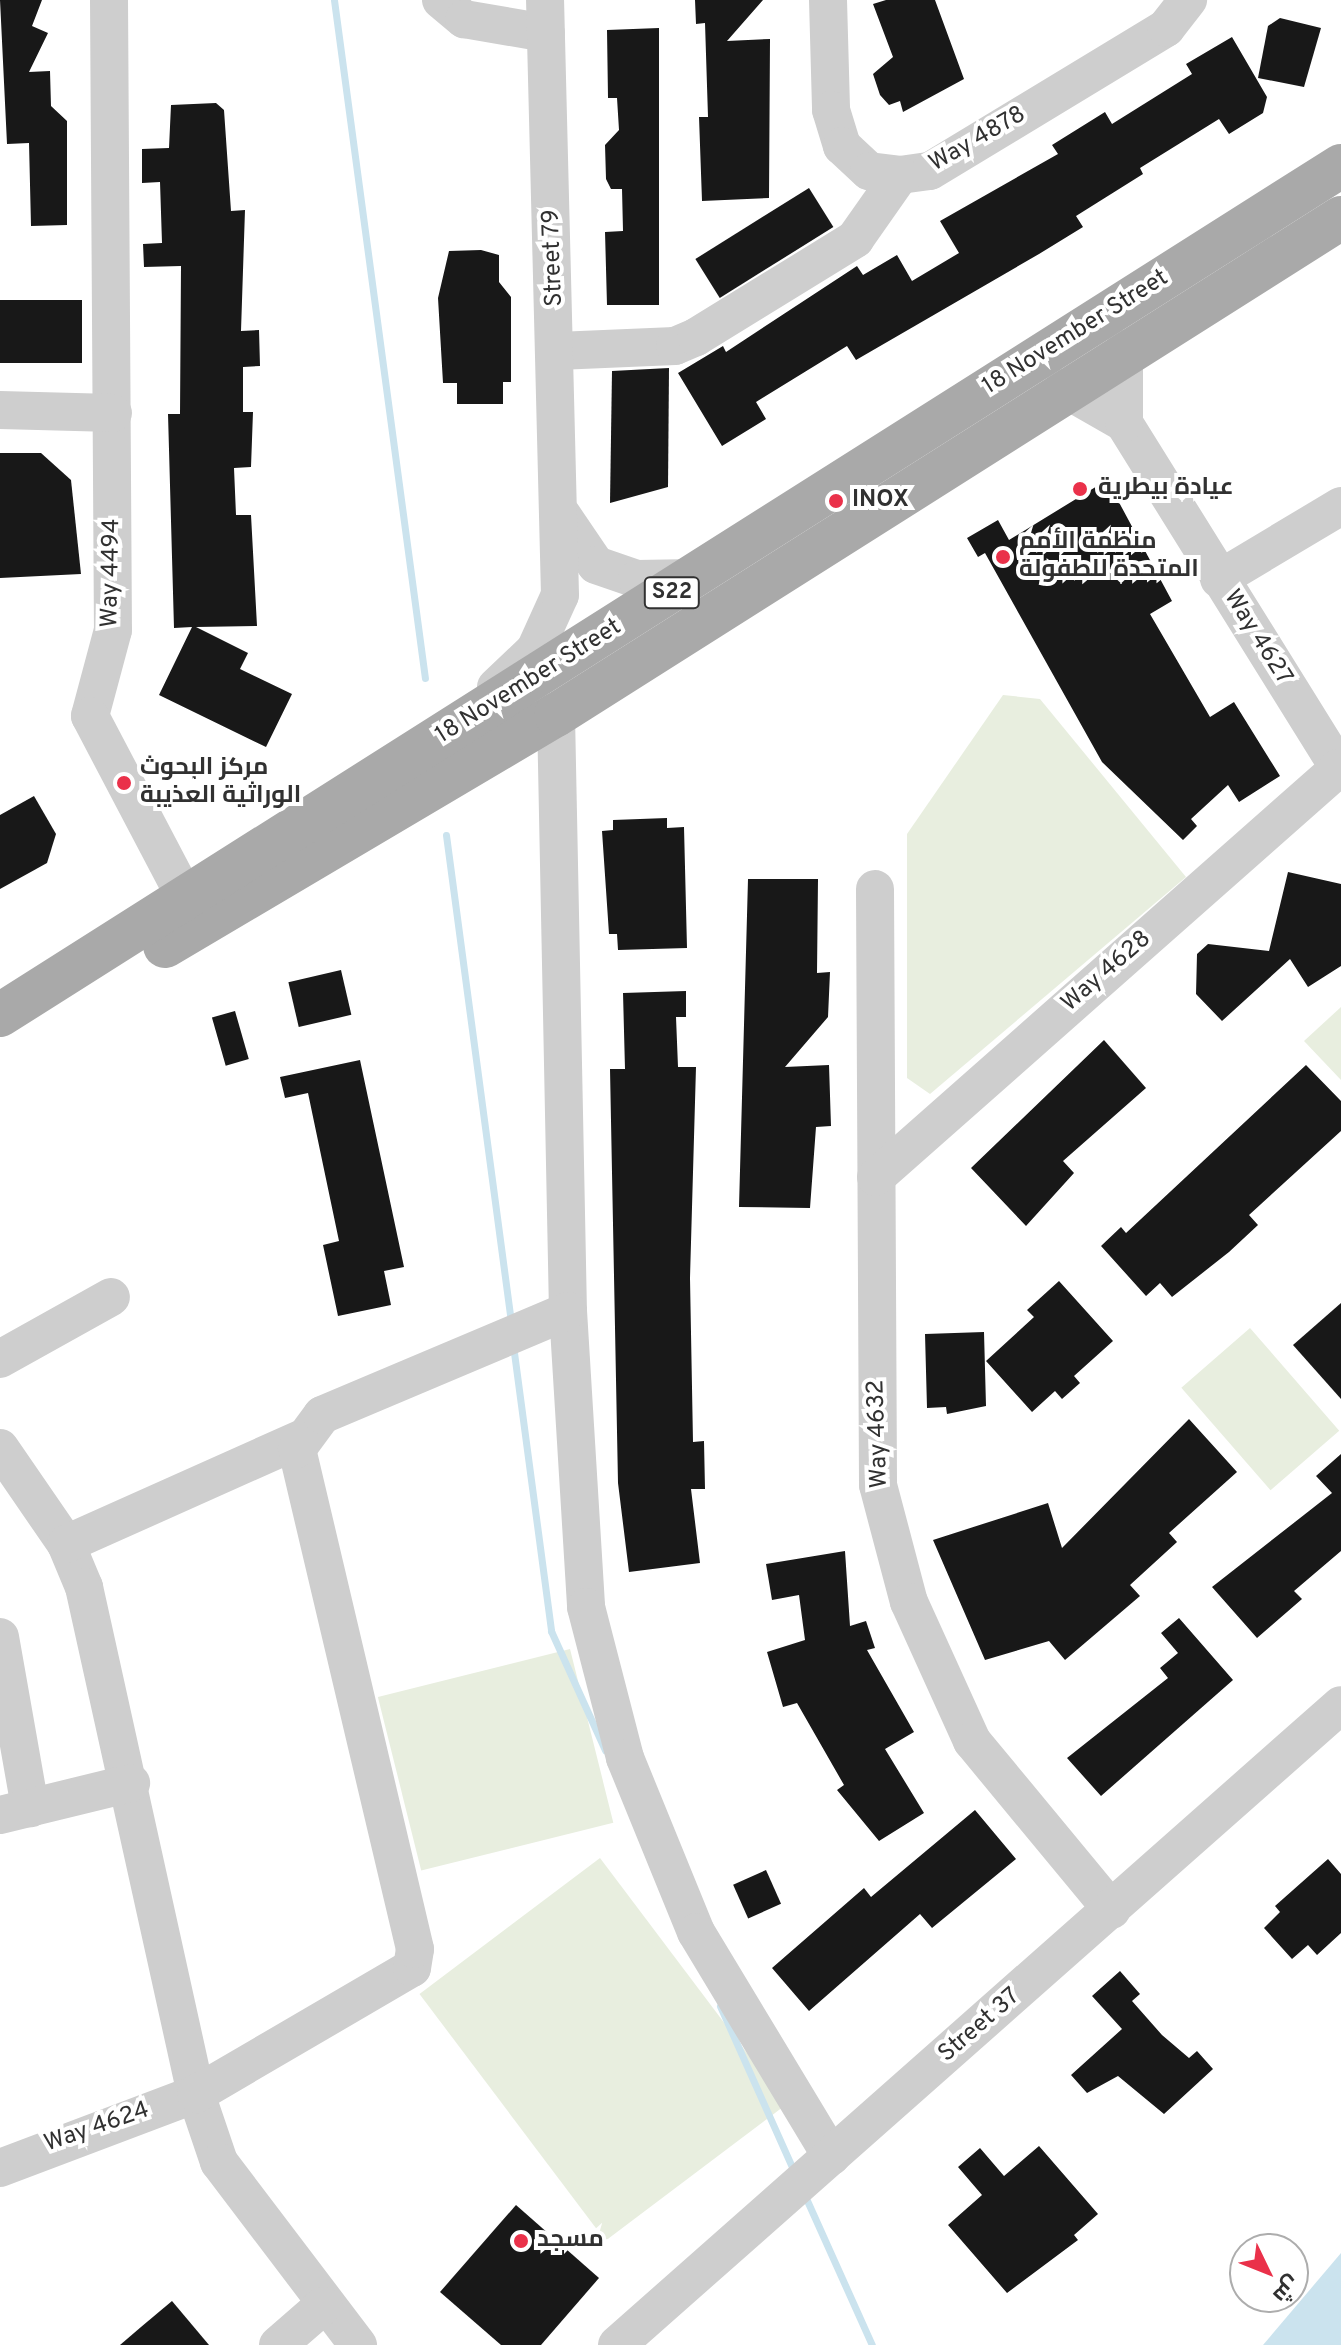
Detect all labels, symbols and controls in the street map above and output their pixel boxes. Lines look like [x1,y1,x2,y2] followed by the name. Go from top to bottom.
[925,101,1031,179] street label: Way 4878
[538,208,570,308] street label: Street 79
[978,264,1174,402] street label: 18 November Street
[1098,475,1233,503] place label: عيادة بيطرية
[1069,478,1091,500] marker: عيادة بيطرية
[852,487,909,515] place label: INOX
[827,492,845,510] marker: INOX
[97,518,127,628] street label: Way 4494
[1019,529,1199,585] place label: منظمة الأمم المتحدة للطفولة
[994,548,1012,566] marker: منظمة الأمم المتحدة للطفولة
[642,575,702,611] road number: S22
[1217,585,1297,691] street label: Way 4627
[431,613,627,751] street label: 18 November Street
[140,755,301,811] place label: مركز البحوث الوراثية العذيبة
[115,774,133,792] marker: مركز البحوث الوراثية العذيبة
[1056,925,1158,1019] street label: Way 4628
[863,1379,895,1489] street label: Way 4632
[933,1983,1027,2069] street label: Street 37
[41,2097,153,2159] street label: Way 4624
[537,2227,604,2255] place label: مسجد
[512,2232,530,2250] marker: مسجد
[1229,2233,1309,2313] north arrow
[1266,2269,1305,2308] text: ش

